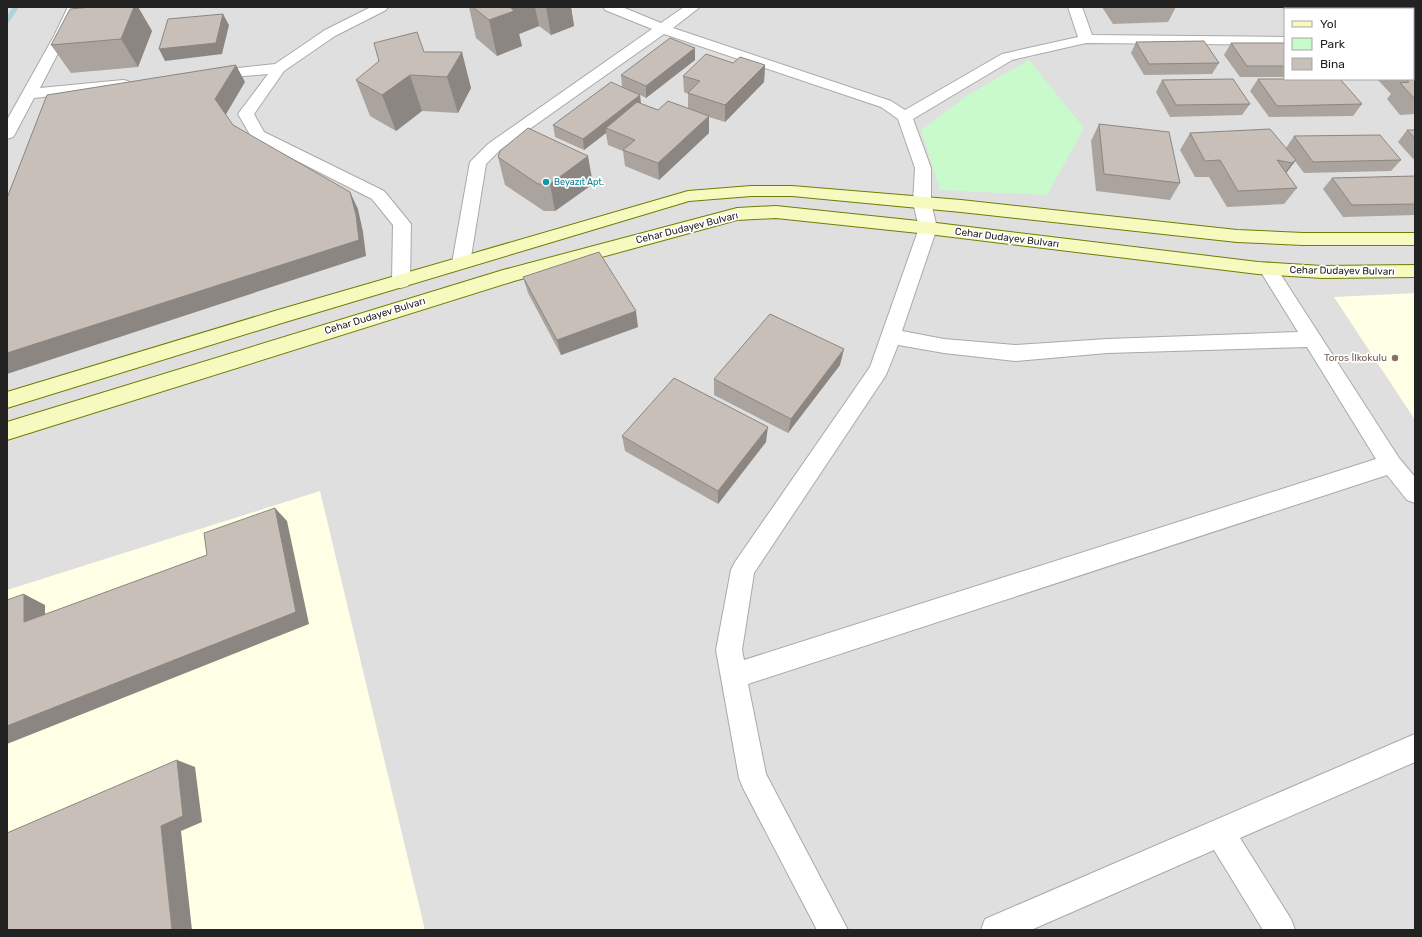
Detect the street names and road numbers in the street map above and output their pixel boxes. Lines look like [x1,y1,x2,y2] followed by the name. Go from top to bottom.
[635,209,739,247] street label: Cehar Dudayev Bulvarı
[954,226,1060,250] street label: Cehar Dudayev Bulvarı
[1289,264,1395,278] street label: Cehar Dudayev Bulvarı
[323,295,427,337] street label: Cehar Dudayev Bulvarı

